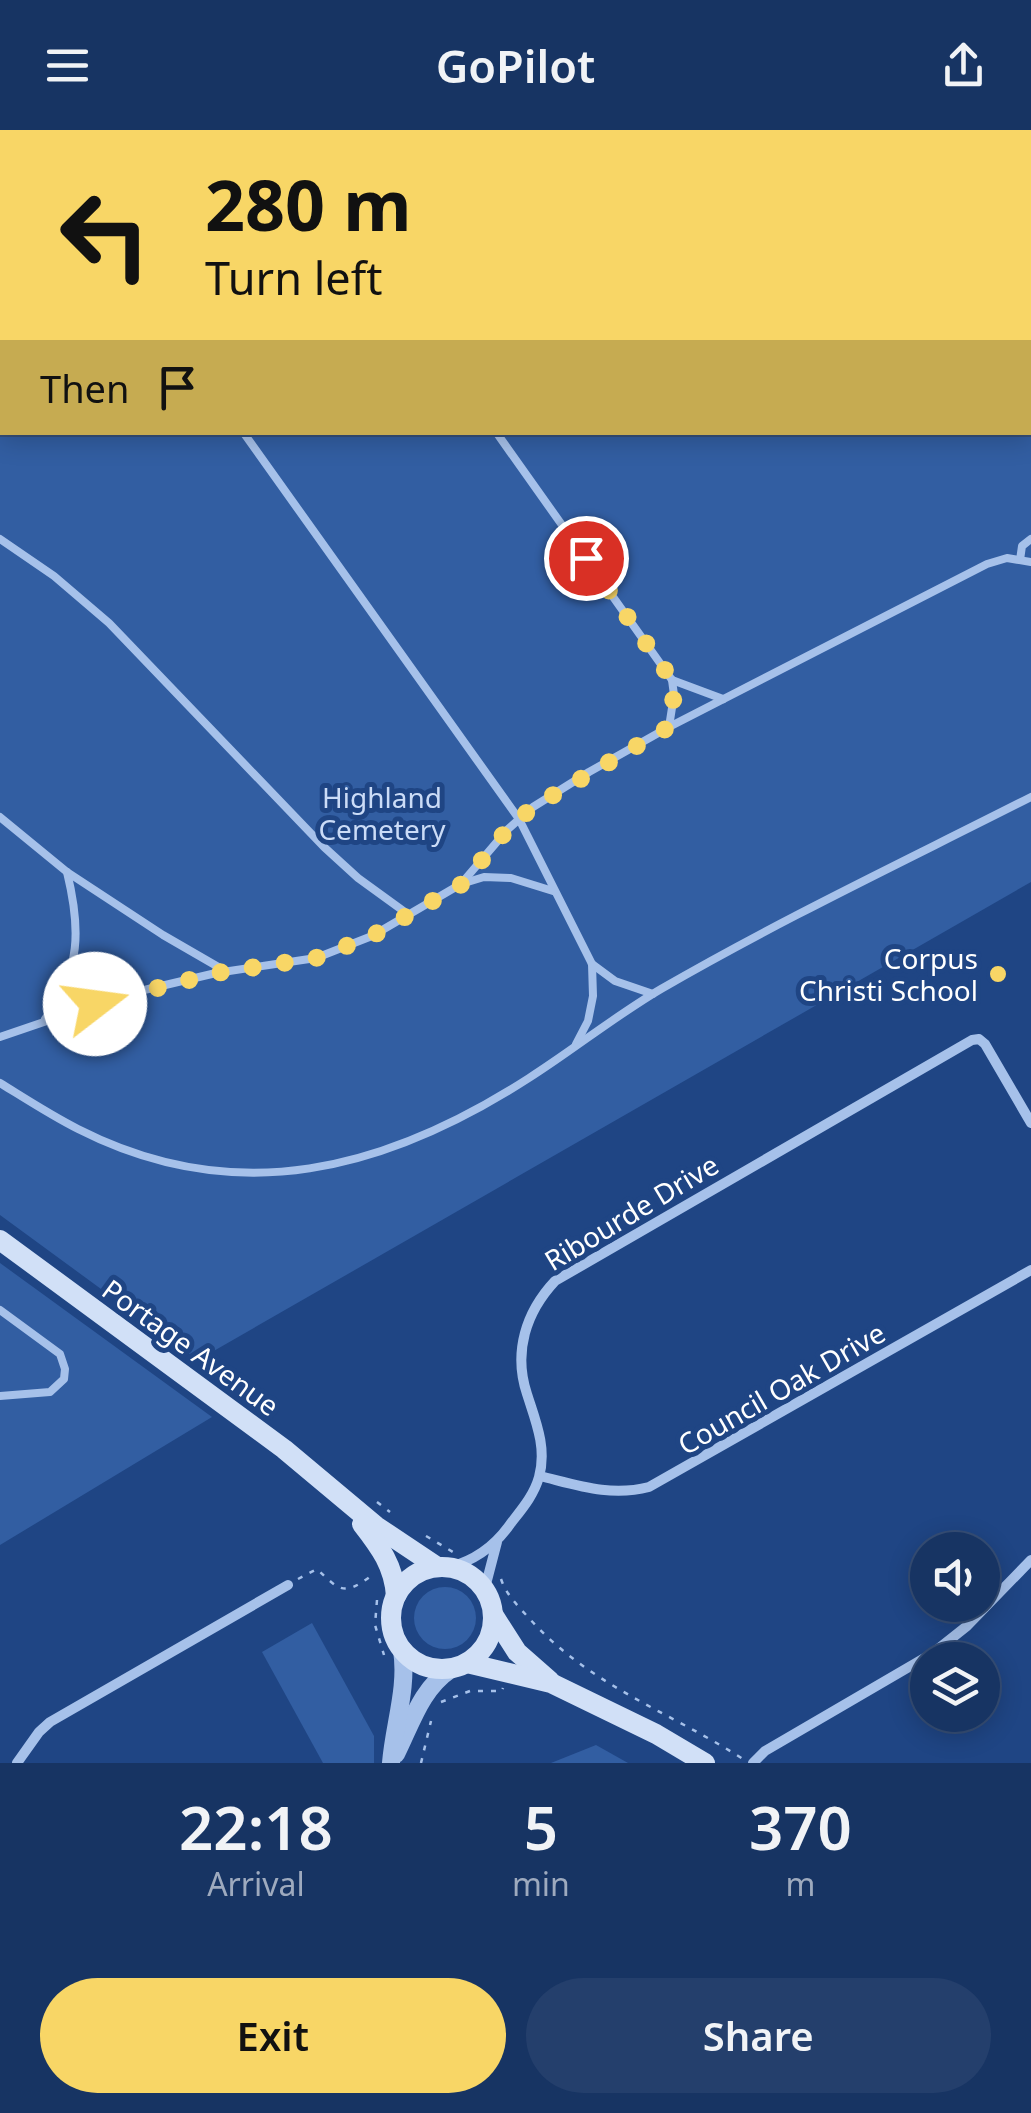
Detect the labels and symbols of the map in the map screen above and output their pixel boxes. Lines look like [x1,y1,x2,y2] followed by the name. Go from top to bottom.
[544,516,629,601] pin
[318,778,446,848] park label: Highland Cemetery
[799,939,978,1009] place label: Corpus Christi School
[43,952,147,1056] position arrow
[987,963,1009,985] marker: Corpus Christi School
[537,1145,725,1279] street label: Ribourde Drive
[95,1270,287,1424] street label: Portage Avenue
[670,1313,892,1463] street label: Council Oak Drive

